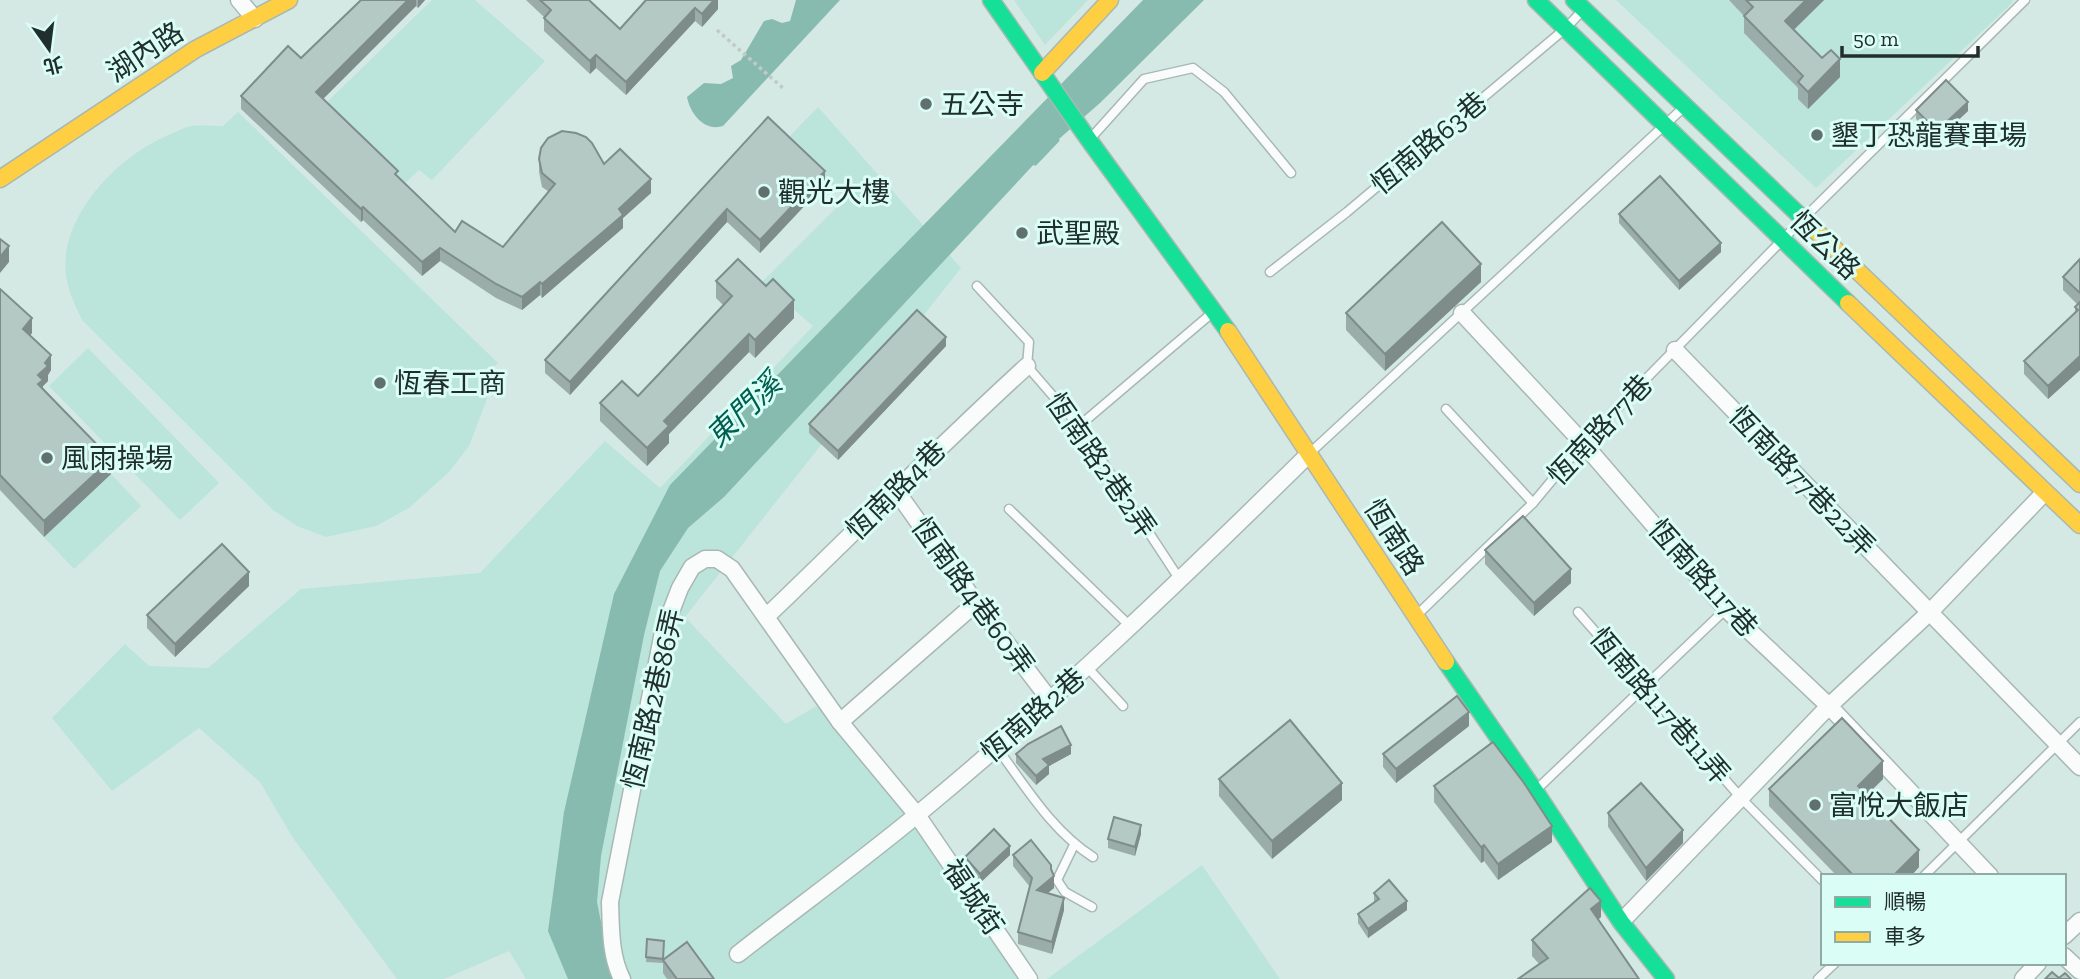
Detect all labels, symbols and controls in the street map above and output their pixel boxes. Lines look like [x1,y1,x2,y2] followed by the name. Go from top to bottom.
[14,14,84,84] north arrow
[1842,14,1979,58] scale bar
[101,15,189,89] street label: 湖內路
[1853,26,1899,51] text: 50 m
[41,52,65,78] text: 北
[1365,85,1493,201] street label: 恆南路63巷
[940,88,1024,121] place label: 五公寺
[918,96,934,112] marker: 五公寺
[1831,119,2027,152] place label: 墾丁恐龍賽車場
[1809,127,1825,143] marker: 墾丁恐龍賽車場
[778,176,890,209] place label: 觀光大樓
[756,184,772,200] marker: 觀光大樓
[1783,204,1867,286] street label: 恆公路
[1036,217,1120,250] place label: 武聖殿
[1014,225,1030,241] marker: 武聖殿
[699,363,792,454] water label: 東門溪
[394,367,506,400] place label: 恆春工商
[1541,368,1659,492] street label: 恆南路77巷
[372,375,388,391] marker: 恆春工商
[1039,386,1163,544] street label: 恆南路2巷2弄
[1722,399,1882,563] street label: 恆南路77巷22弄
[839,433,953,547] street label: 恆南路4巷
[61,442,173,475] place label: 風雨操場
[39,450,55,466] marker: 風雨操場
[1357,493,1431,581] street label: 恆南路
[905,511,1041,681] street label: 恆南路4巷60弄
[1642,513,1764,643] street label: 恆南路117巷
[616,605,690,793] street label: 恆南路2巷86弄
[1583,621,1737,791] street label: 恆南路117巷11弄
[974,661,1092,769] street label: 恆南路2巷
[1829,789,1969,822] place label: 富悅大飯店
[1807,797,1823,813] marker: 富悅大飯店
[936,853,1010,941] street label: 福城街
[1821,874,2066,965] legend
[1884,889,1926,914] text: 順暢
[1884,924,1926,949] text: 車多

